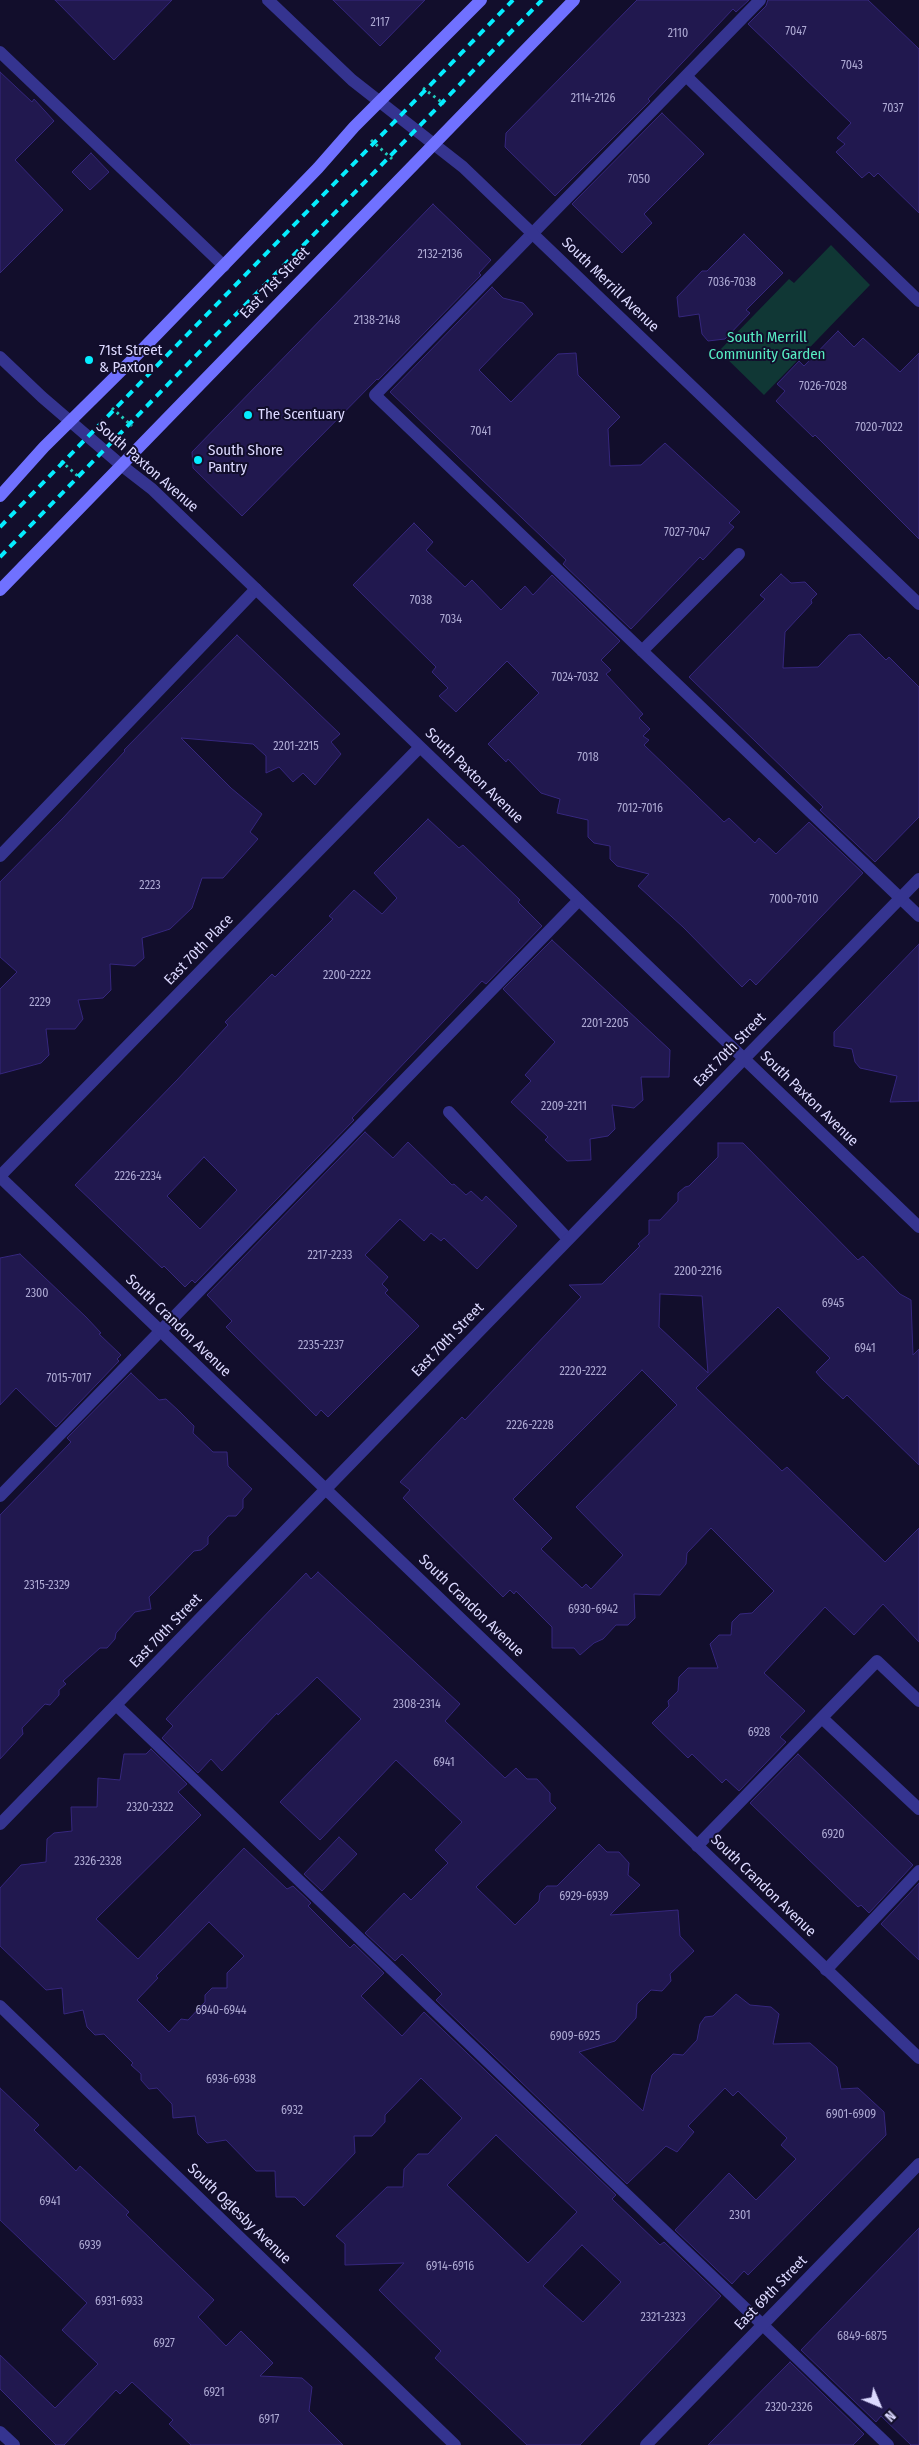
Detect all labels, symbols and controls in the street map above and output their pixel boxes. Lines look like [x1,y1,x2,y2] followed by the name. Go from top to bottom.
[370,16,390,30] house number: 2117
[785,25,807,39] house number: 7047
[668,27,688,41] house number: 2110
[841,59,863,73] house number: 7043
[571,92,615,106] house number: 2114-2126
[882,102,904,116] house number: 7037
[628,173,650,187] house number: 7050
[558,234,662,336] street label: South Merrill Avenue
[236,244,314,322] street label: East 71st Street
[417,248,463,262] house number: 2132-2136
[708,276,756,290] house number: 7036-7038
[354,314,400,328] house number: 2138-2148
[709,329,825,364] park label: South Merrill Community Garden
[99,342,162,377] place label: 71st Street & Paxton
[83,354,95,366] marker: 71st Street & Paxton
[799,380,847,394] house number: 7026-7028
[258,406,345,424] place label: The Scentuary
[242,409,254,421] marker: The Scentuary
[92,418,202,516] street label: South Paxton Avenue
[855,421,903,435] house number: 7020-7022
[471,425,491,439] house number: 7041
[208,442,283,477] place label: South Shore Pantry
[192,454,204,466] marker: South Shore Pantry
[664,526,710,540] house number: 7027-7047
[410,594,432,608] house number: 7038
[440,613,462,627] house number: 7034
[552,671,598,685] house number: 7024-7032
[421,725,527,827] street label: South Paxton Avenue
[273,740,319,754] house number: 2201-2215
[577,751,599,765] house number: 7018
[617,802,663,816] house number: 7012-7016
[139,879,161,893] house number: 2223
[770,893,818,907] house number: 7000-7010
[161,911,237,989] street label: East 70th Place
[323,969,371,983] house number: 2200-2222
[29,996,51,1010] house number: 2229
[690,1009,770,1091] street label: East 70th Street
[581,1017,629,1031] house number: 2201-2205
[756,1048,862,1150] street label: South Paxton Avenue
[541,1100,587,1114] house number: 2209-2211
[114,1170,162,1184] house number: 2226-2234
[308,1249,352,1263] house number: 2217-2233
[674,1265,722,1279] house number: 2200-2216
[122,1271,234,1381] street label: South Crandon Avenue
[25,1287,49,1301] house number: 2300
[822,1297,844,1311] house number: 6945
[408,1299,488,1381] street label: East 70th Street
[298,1339,344,1353] house number: 2235-2237
[854,1342,876,1356] house number: 6941
[560,1365,606,1379] house number: 2220-2222
[47,1372,91,1386] house number: 7015-7017
[506,1419,554,1433] house number: 2226-2228
[415,1551,527,1661] street label: South Crandon Avenue
[24,1579,70,1593] house number: 2315-2329
[126,1590,206,1672] street label: East 70th Street
[568,1603,618,1617] house number: 6930-6942
[393,1698,441,1712] house number: 2308-2314
[748,1726,770,1740] house number: 6928
[433,1756,455,1770] house number: 6941
[127,1801,173,1815] house number: 2320-2322
[822,1828,844,1842] house number: 6920
[707,1831,819,1941] street label: South Crandon Avenue
[74,1855,122,1869] house number: 2326-2328
[559,1890,609,1904] house number: 6929-6939
[195,2004,247,2018] house number: 6940-6944
[550,2030,600,2044] house number: 6909-6925
[206,2073,256,2087] house number: 6936-6938
[281,2104,303,2118] house number: 6932
[826,2108,876,2122] house number: 6901-6909
[184,2160,294,2268] street label: South Oglesby Avenue
[39,2195,61,2209] house number: 6941
[729,2209,751,2223] house number: 2301
[79,2239,101,2253] house number: 6939
[731,2252,811,2334] street label: East 69th Street
[426,2260,474,2274] house number: 6914-6916
[95,2295,143,2309] house number: 6931-6933
[640,2311,686,2325] house number: 2321-2323
[837,2330,887,2344] house number: 6849-6875
[153,2337,175,2351] house number: 6927
[854,2380,904,2430] north arrow
[203,2386,225,2400] house number: 6921
[765,2401,813,2415] house number: 2320-2326
[881,2407,899,2425] text: N
[259,2413,279,2427] house number: 6917

